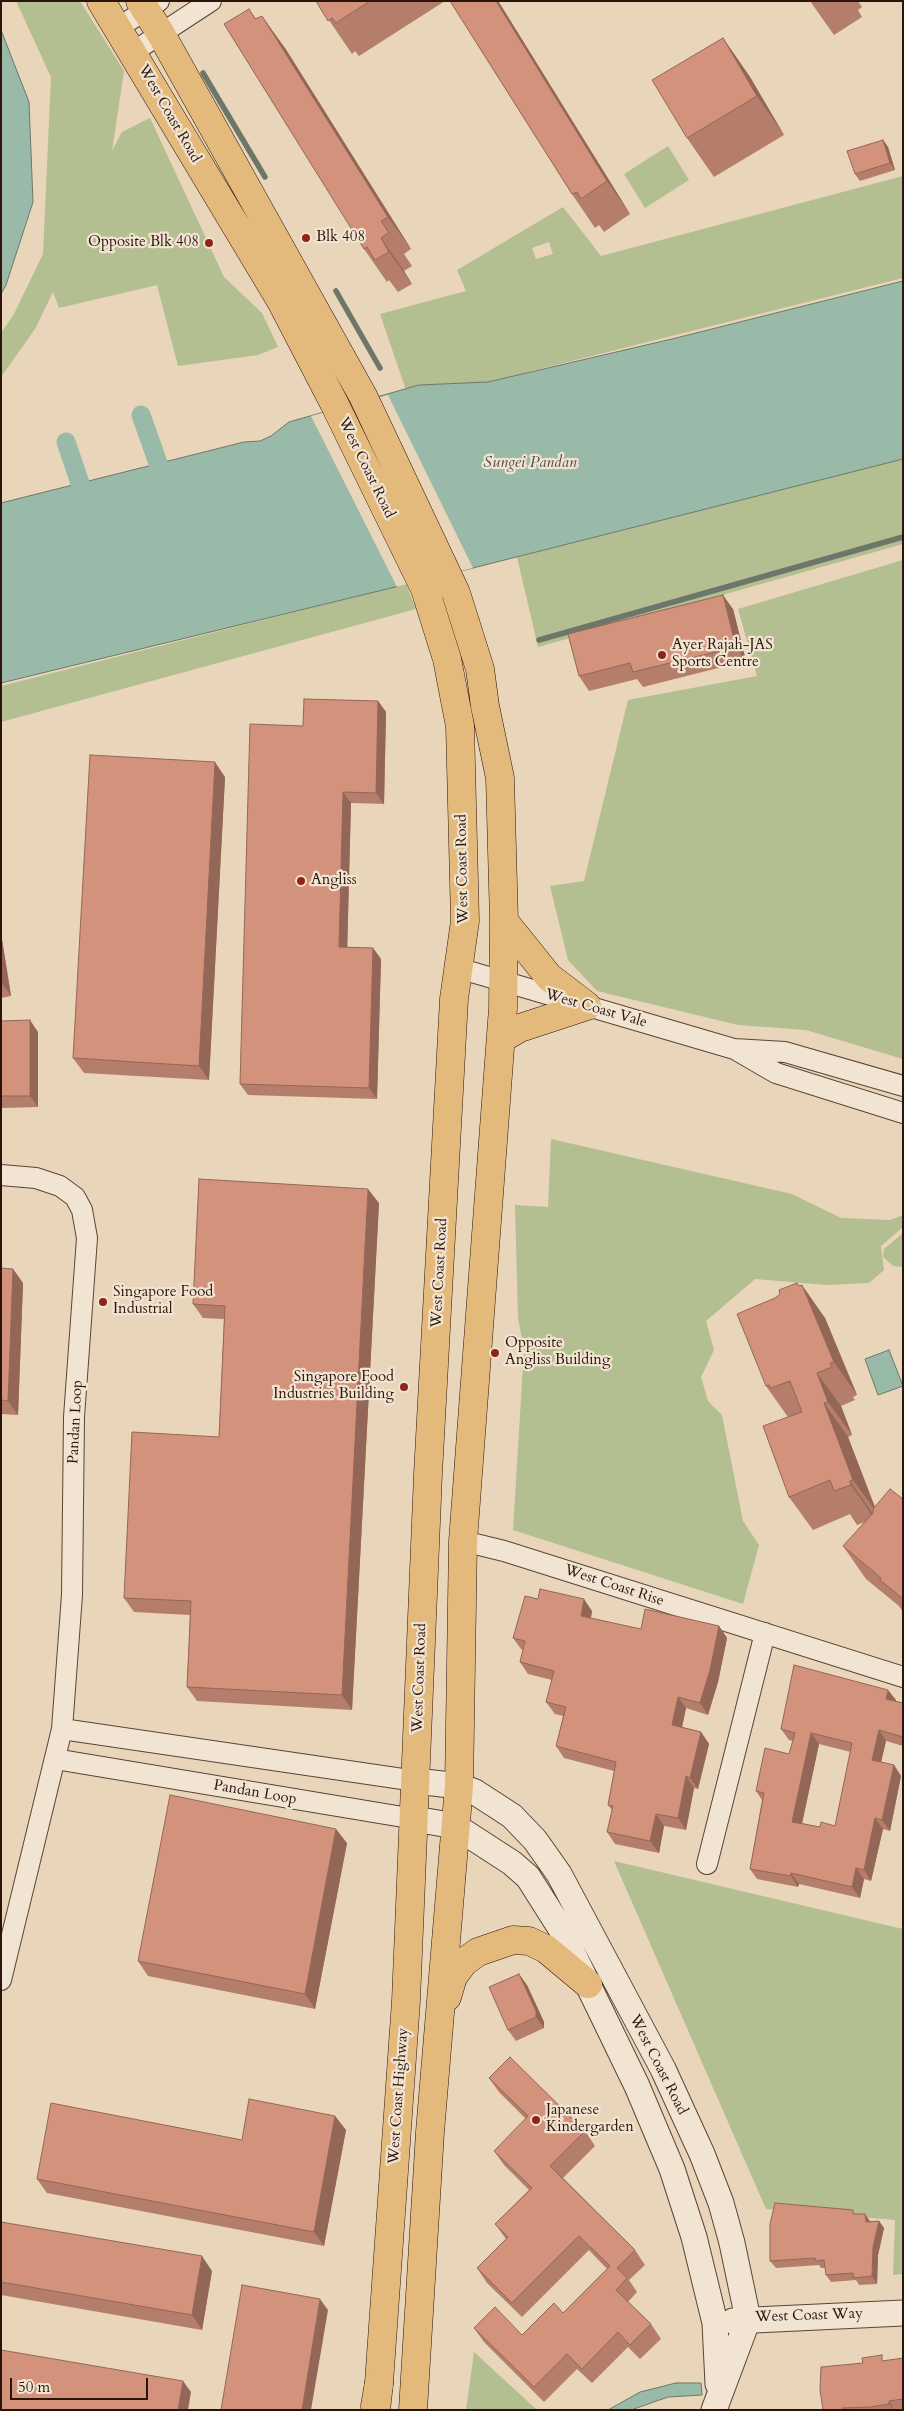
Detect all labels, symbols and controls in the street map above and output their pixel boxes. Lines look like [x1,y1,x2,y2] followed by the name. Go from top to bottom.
[134,62,204,166] street label: West Coast Road
[316,229,365,247] place label: Blk 408
[300,232,312,244] marker: Blk 408
[88,234,199,252] place label: Opposite Blk 408
[203,237,215,249] marker: Opposite Blk 408
[334,415,398,521] street label: West Coast Road
[483,453,577,473] water label: Sungei Pandan
[672,637,773,672] place label: Ayer Rajah-JAS Sports Centre
[656,649,668,661] marker: Ayer Rajah-JAS Sports Centre
[453,814,473,924] street label: West Coast Road
[311,872,357,890] place label: Angliss
[295,875,307,887] marker: Angliss
[543,986,649,1032] street label: West Coast Vale
[428,1218,452,1328] street label: West Coast Road
[113,1284,213,1319] place label: Singapore Food Industrial
[97,1296,109,1308] marker: Singapore Food Industrial
[505,1335,610,1370] place label: Opposite Angliss Building
[489,1347,501,1359] marker: Opposite Angliss Building
[273,1369,394,1404] place label: Singapore Food Industries Building
[65,1380,87,1464] street label: Pandan Loop
[398,1381,410,1393] marker: Singapore Food Industries Building
[562,1561,666,1611] street label: West Coast Rise
[409,1623,431,1733] street label: West Coast Road
[212,1777,298,1809] street label: Pandan Loop
[625,2012,691,2118] street label: West Coast Road
[385,2027,413,2165] street label: West Coast Highway
[546,2102,634,2137] place label: Japanese Kindergarden
[530,2114,542,2126] marker: Japanese Kindergarden
[755,2305,863,2327] street label: West Coast Way
[12,2368,150,2400] scale bar
[18,2377,50,2397] text: 50 m

